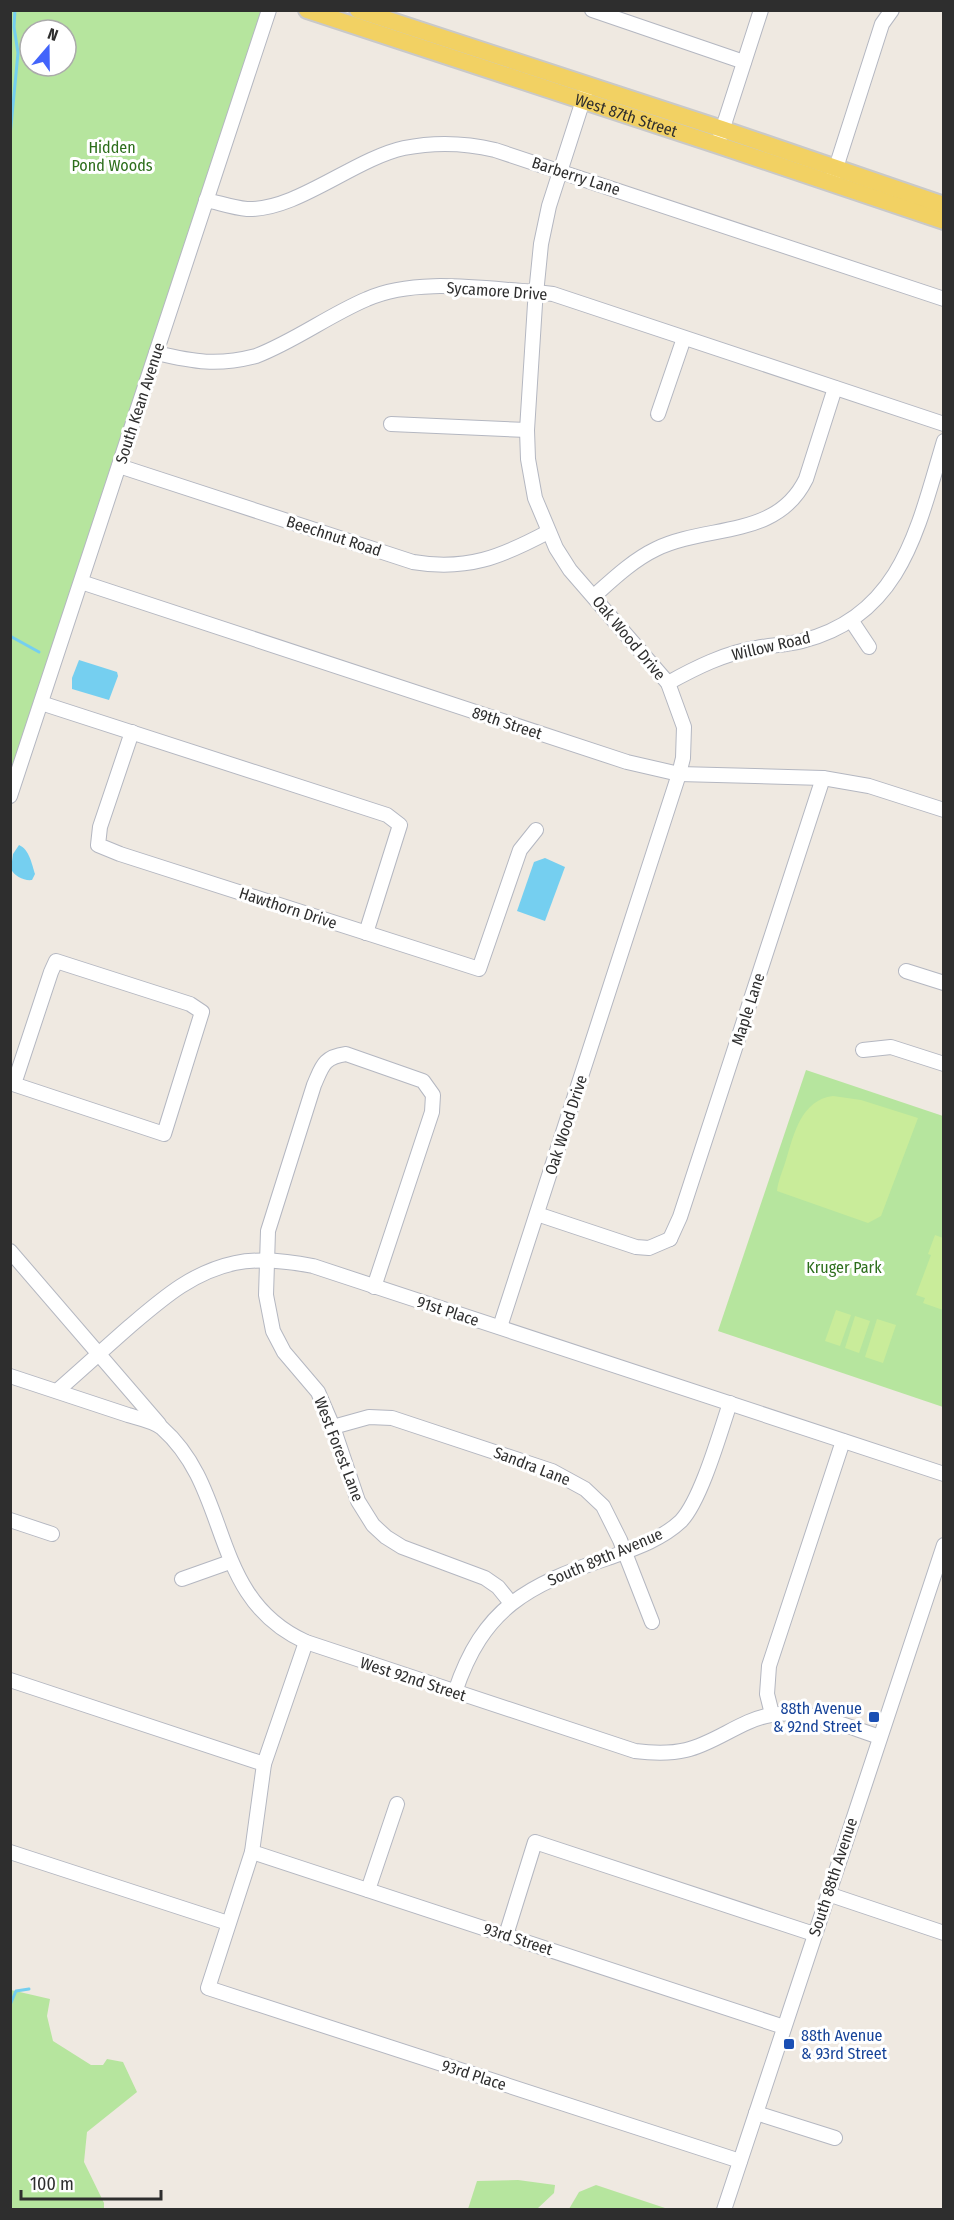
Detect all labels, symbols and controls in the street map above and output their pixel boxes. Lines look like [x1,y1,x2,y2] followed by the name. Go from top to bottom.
[18,18,78,78] north arrow
[45,24,61,45] text: N
[573,89,681,141] street label: West 87th Street
[71,138,153,175] park label: Hidden Pond Woods
[529,153,623,199] street label: Barberry Lane
[446,278,548,304] street label: Sycamore Drive
[111,340,169,466] street label: South Kean Avenue
[284,512,384,560] street label: Beechnut Road
[588,592,670,684] street label: Oak Wood Drive
[730,628,812,664] street label: Willow Road
[470,703,545,743] street label: 89th Street
[237,883,339,933] street label: Hawthorn Drive
[727,970,769,1047] street label: Maple Lane
[541,1073,591,1177] street label: Oak Wood Drive
[806,1258,882,1277] park label: Kruger Park
[415,1292,482,1330] street label: 91st Place
[310,1394,368,1504] street label: West Forest Lane
[491,1443,573,1489] street label: Sandra Lane
[545,1524,666,1590] street label: South 89th Avenue
[358,1653,469,1705] street label: West 92nd Street
[773,1699,863,1736] place label: 88th Avenue & 92nd Street
[867,1710,881,1724] marker: 88th Avenue & 92nd Street
[805,1815,861,1939] street label: South 88th Avenue
[481,1919,556,1959] street label: 93rd Street
[801,2026,888,2063] place label: 88th Avenue & 93rd Street
[782,2037,796,2051] marker: 88th Avenue & 93rd Street
[439,2056,509,2094] street label: 93rd Place
[21,2163,160,2201] scale bar
[30,2173,74,2195] text: 100 m

